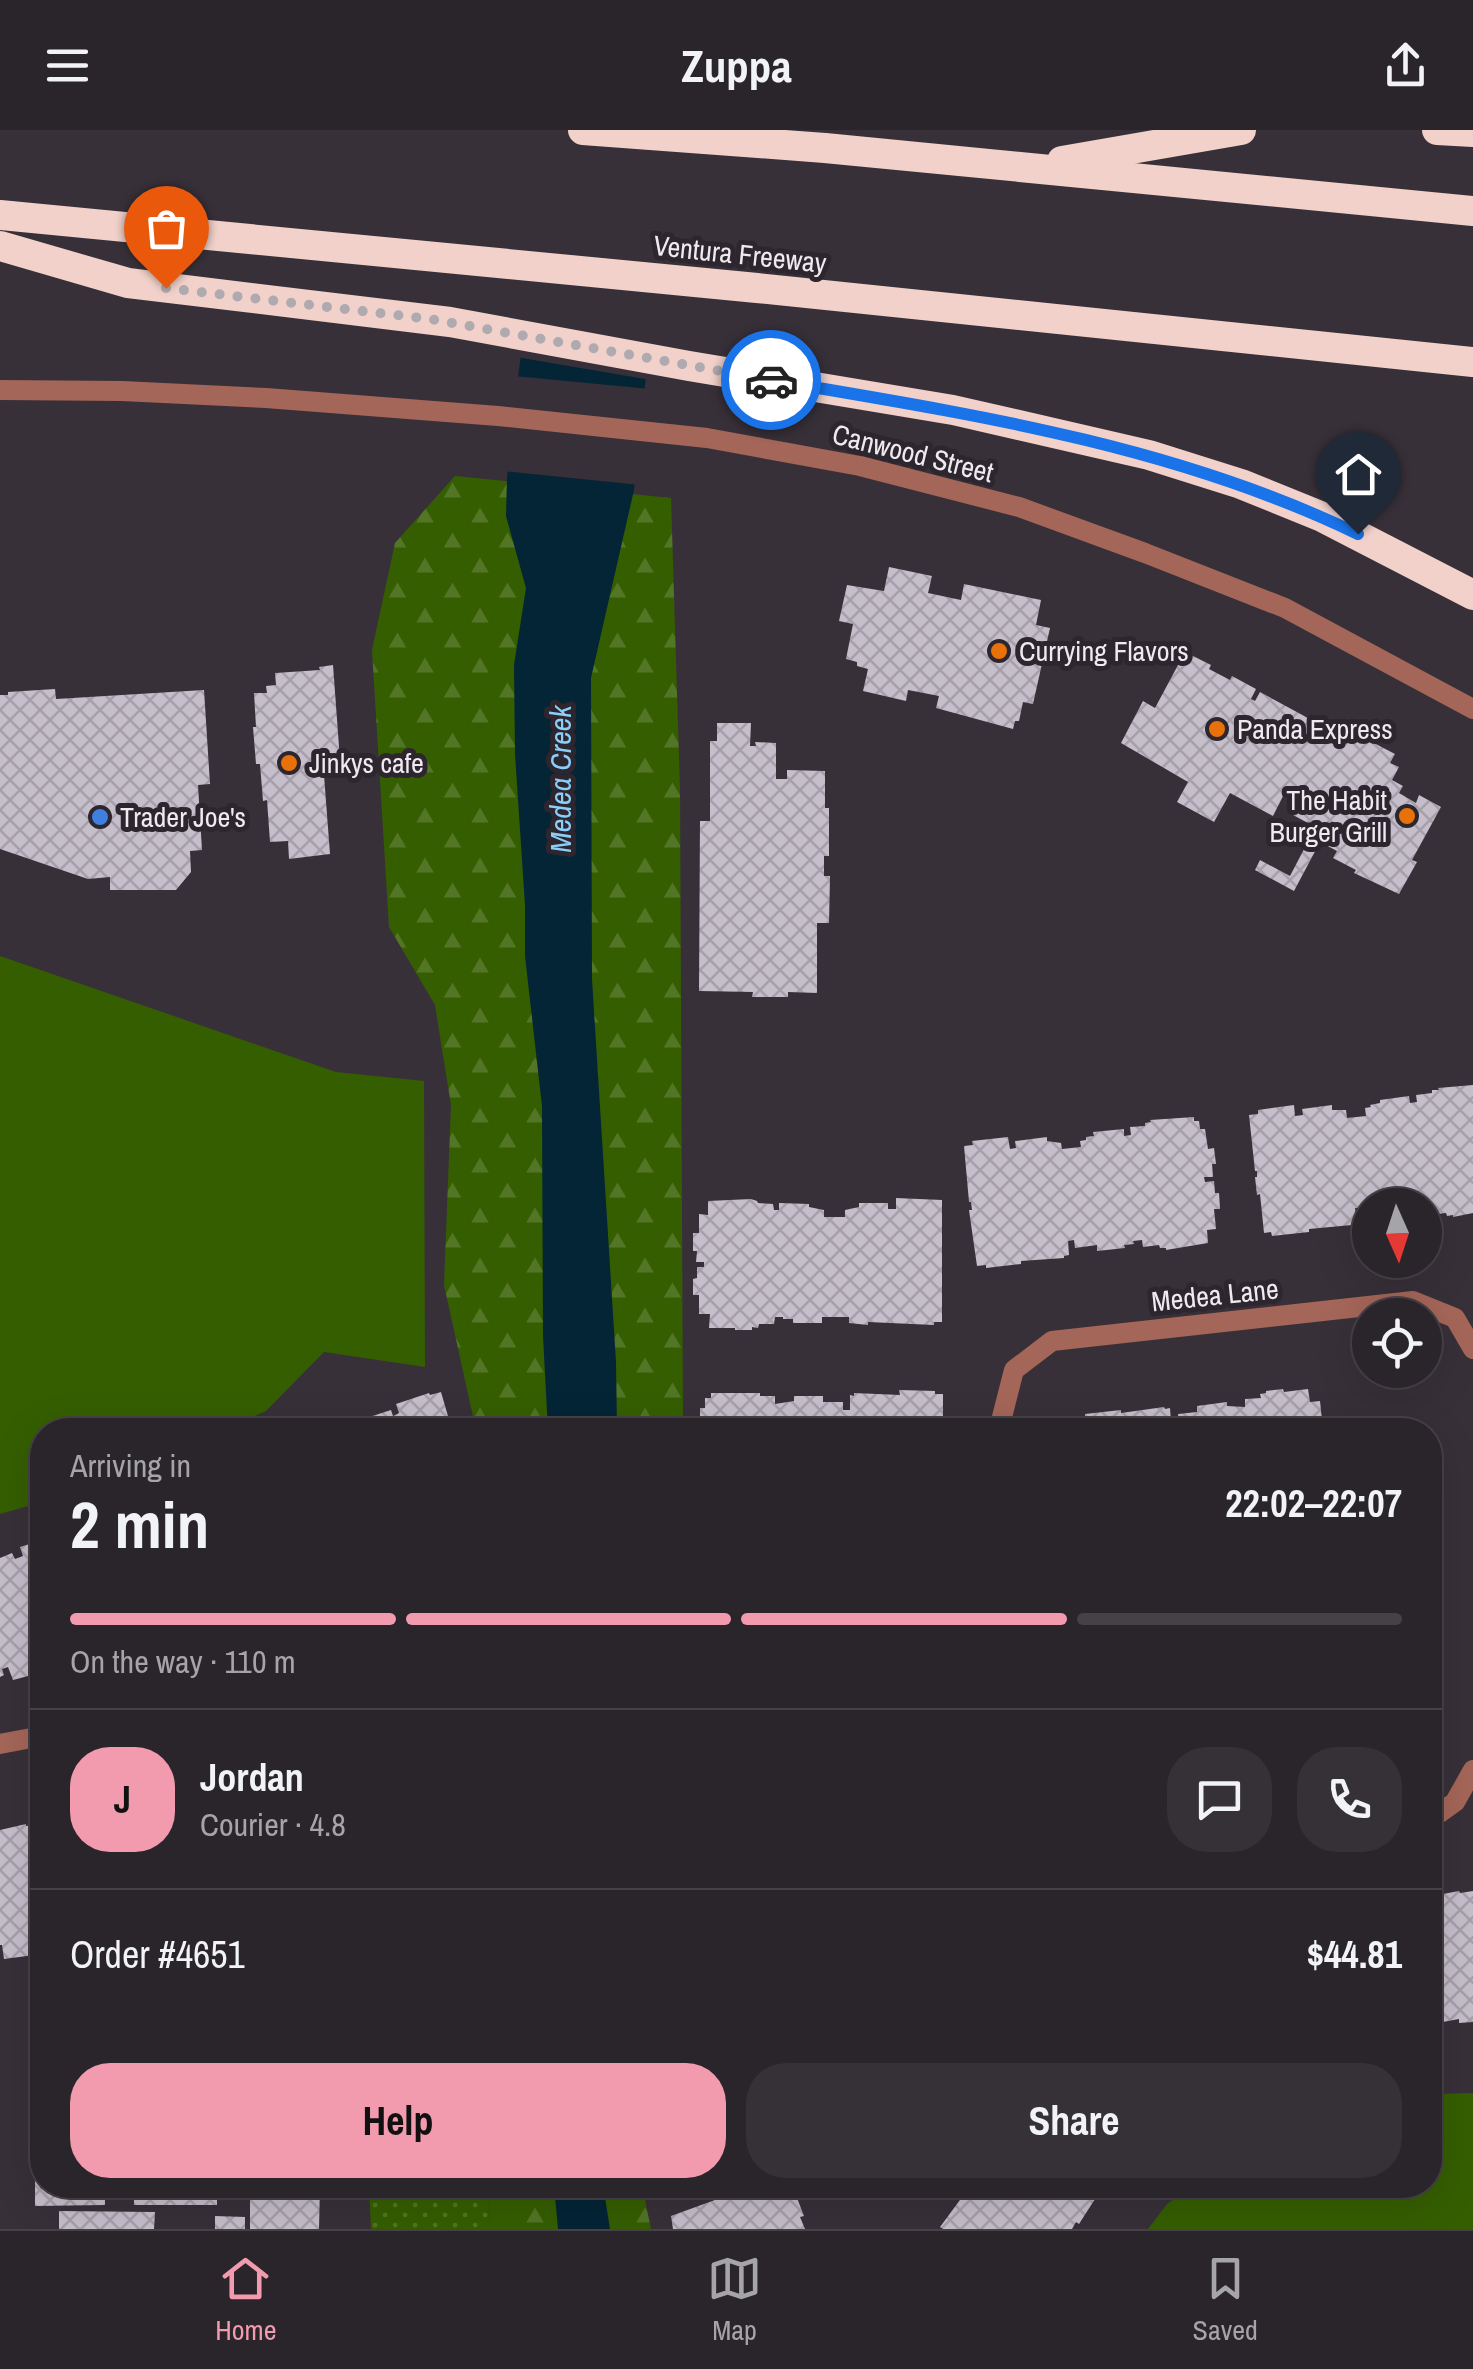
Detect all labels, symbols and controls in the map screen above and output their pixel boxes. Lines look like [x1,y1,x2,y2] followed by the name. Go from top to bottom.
[681,35,792,96] text: Zuppa
[40,38,95,93] icon: menu
[1378,38,1433,93] icon: share
[124,186,209,289] pin
[139,201,194,256] icon: bag
[652,226,829,282] street label: Ventura Freeway
[721,330,821,430] courier
[744,353,799,408] icon: car
[829,415,997,491] street label: Canwood Street
[1316,432,1401,535] pin
[1331,447,1386,502] icon: home
[1019,632,1189,670] place label: Currying Flavors
[988,640,1010,662] marker: Currying Flavors
[540,703,580,853] water label: Medea Creek
[1237,710,1393,748] place label: Panda Express
[1206,718,1228,740] marker: Panda Express
[309,744,424,782] place label: Jinkys cafe
[278,752,300,774] marker: Jinkys cafe
[1270,781,1387,851] place label: The Habit Burger Grill
[120,798,246,836] place label: Trader Joe's
[1396,805,1418,827] marker: The Habit Burger Grill
[89,806,111,828] marker: Trader Joe's
[1352,1188,1442,1278] north arrow
[1352,1188,1442,1388] map controls
[1150,1269,1280,1321] street label: Medea Lane
[1352,1298,1442,1388] button: locate
[70,1444,191,1487] text: Arriving in
[1225,1478,1402,1529] text: 22:02–22:07
[70,1481,209,1568] text: 2 min
[70,1640,296,1683] text: On the way · 110 m
[1167,1747,1272,1852] button: chat
[1297,1747,1402,1852] button: phone
[200,1752,304,1803] text: Jordan
[114,1774,131,1825] text: J
[200,1803,346,1846] text: Courier · 4.8
[70,1929,245,1980] text: Order #4651
[1307,1929,1402,1980] text: $44.81
[70,2063,726,2178] button: Help
[746,2063,1402,2178] button: Share
[215,2251,277,2349] tab: Home
[707,2251,762,2349] tab: Map
[1193,2251,1258,2349] tab: Saved

